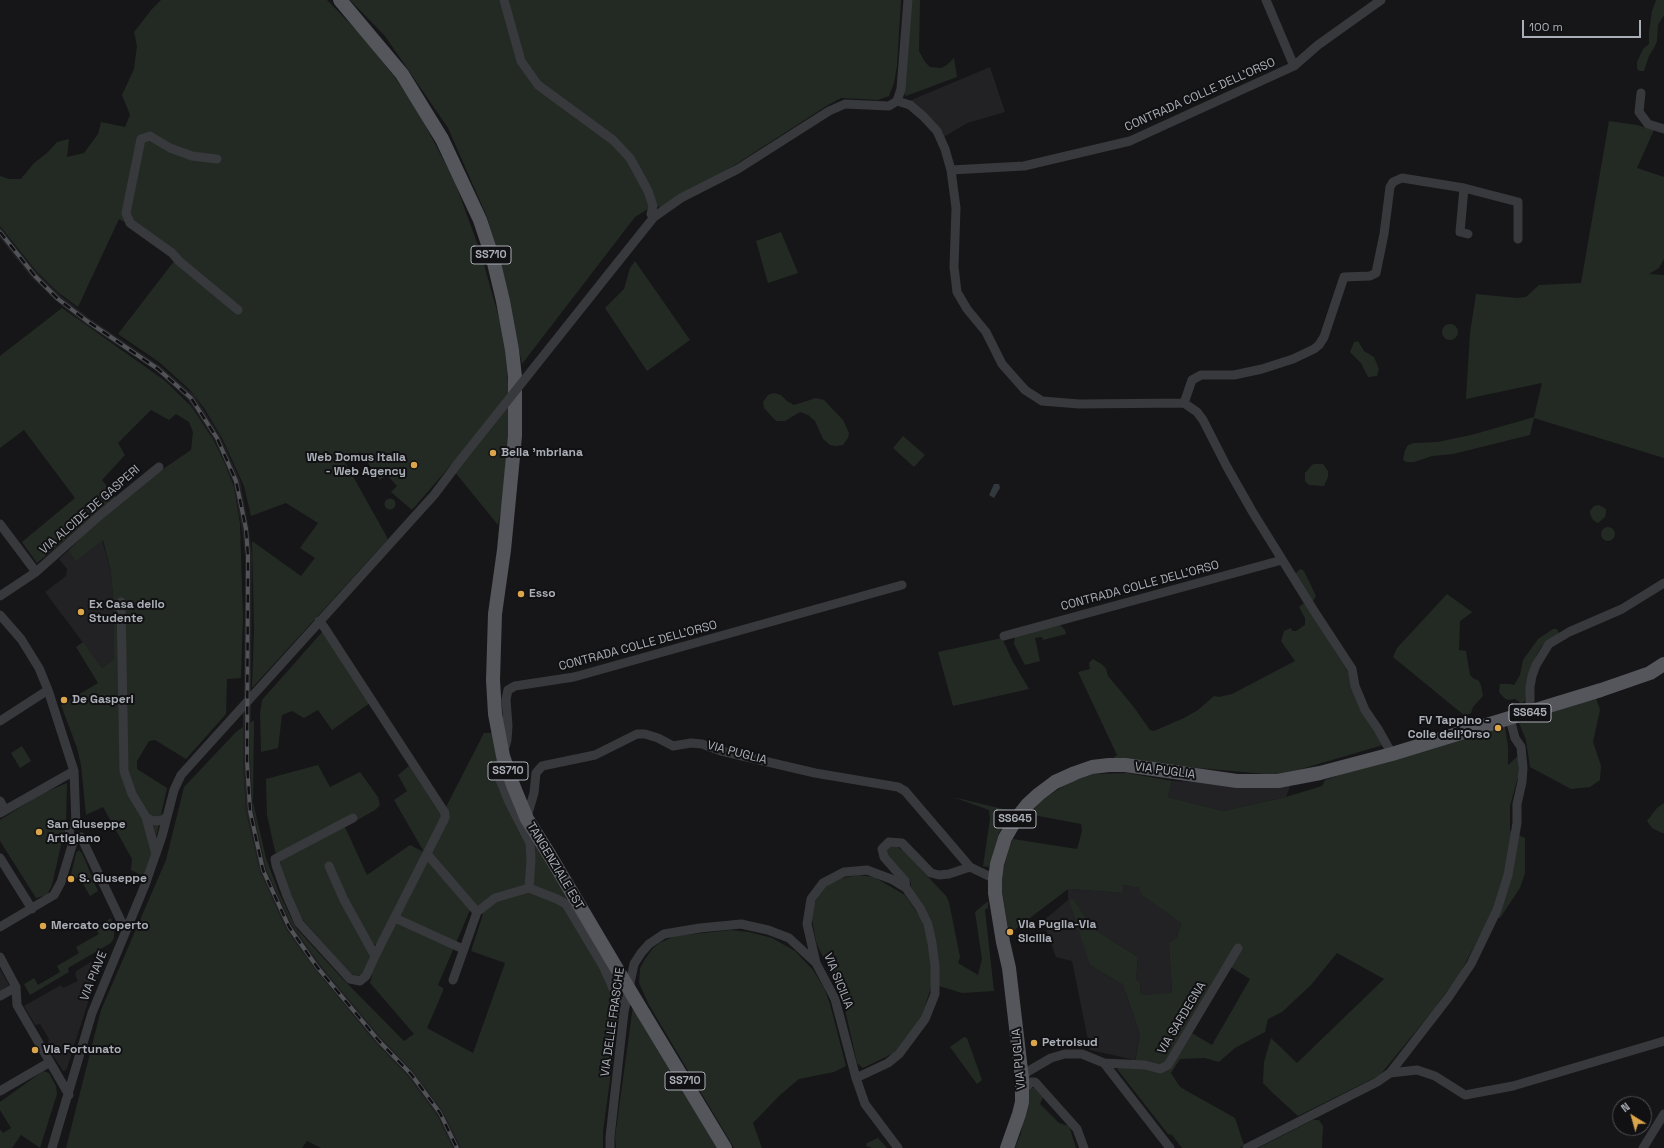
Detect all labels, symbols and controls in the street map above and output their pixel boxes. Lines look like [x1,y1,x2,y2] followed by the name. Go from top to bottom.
[1524,12,1643,38] scale bar
[1529,19,1563,35] text: 100 m
[1122,55,1278,135] street label: CONTRADA COLLE DELL'ORSO
[471,246,511,264] road number: SS710
[501,446,583,460] place label: Bella 'mbriana
[488,448,498,458] marker: Bella 'mbriana
[307,451,406,479] place label: Web Domus Italia - Web Agency
[409,460,419,470] marker: Web Domus Italia - Web Agency
[37,462,143,558] street label: VIA ALCIDE DE GASPERI
[1059,558,1221,614] street label: CONTRADA COLLE DELL'ORSO
[529,587,556,601] place label: Esso
[516,589,526,599] marker: Esso
[89,598,165,626] place label: Ex Casa dello Studente
[76,607,86,617] marker: Ex Casa dello Studente
[557,618,719,674] street label: CONTRADA COLLE DELL'ORSO
[72,693,134,707] place label: De Gasperi
[59,695,69,705] marker: De Gasperi
[1509,704,1551,722] road number: SS645
[1408,714,1490,742] place label: FV Tappino - Colle dell'Orso
[1493,723,1503,733] marker: FV Tappino - Colle dell'Orso
[706,738,768,768] street label: VIA PUGLIA
[1134,760,1196,782] street label: VIA PUGLIA
[488,762,528,780] road number: SS710
[994,810,1036,828] road number: SS645
[47,818,126,846] place label: San Giuseppe Artigiano
[523,820,587,912] street label: TANGENZIALE EST
[34,827,44,837] marker: San Giuseppe Artigiano
[79,872,147,886] place label: S. Giuseppe
[66,874,76,884] marker: S. Giuseppe
[1018,918,1096,946] place label: Via Puglia-Via Sicilia
[51,919,149,933] place label: Mercato coperto
[38,921,48,931] marker: Mercato coperto
[1005,927,1015,937] marker: Via Puglia-Via Sicilia
[78,949,110,1003] street label: VIA PIAVE
[820,951,856,1011] street label: VIA SICILIA
[598,967,628,1077] street label: VIA DELLE FRASCHE
[1155,979,1209,1057] street label: VIA SARDEGNA
[1009,1028,1029,1090] street label: VIA PUGLIA
[1042,1036,1098,1050] place label: Petrolsud
[1029,1038,1039,1048] marker: Petrolsud
[43,1043,121,1057] place label: Via Fortunato
[30,1045,40,1055] marker: Via Fortunato
[665,1072,705,1090] road number: SS710
[1612,1096,1652,1136] north arrow
[1618,1099,1633,1115] text: N

